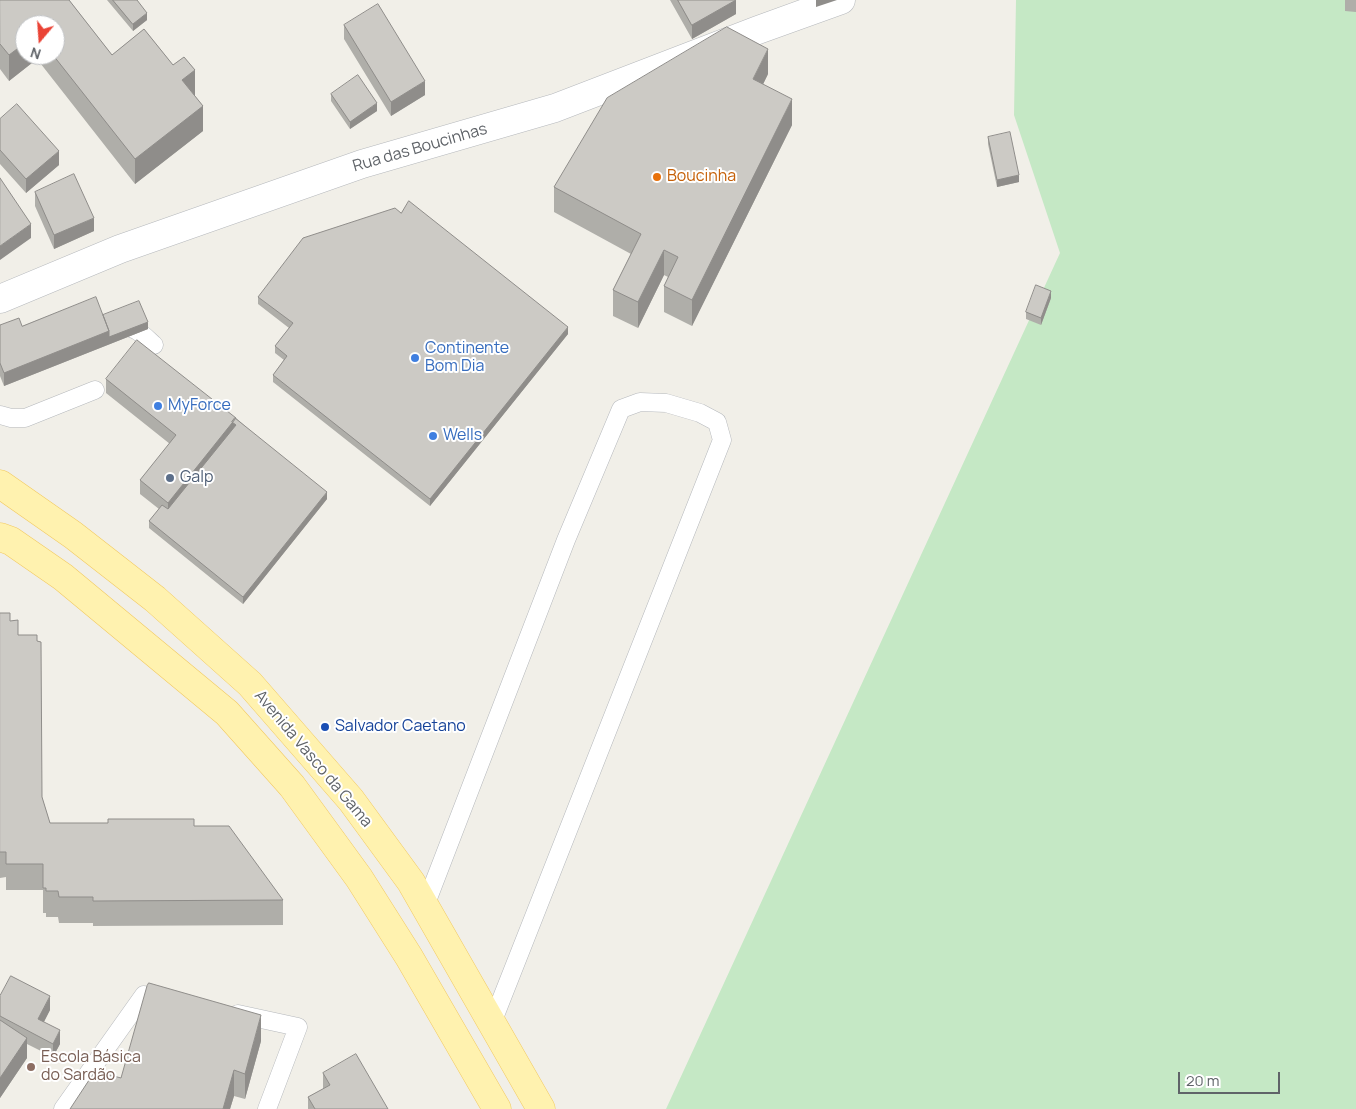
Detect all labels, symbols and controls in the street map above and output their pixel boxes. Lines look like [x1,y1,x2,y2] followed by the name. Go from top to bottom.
[15,15,65,65] north arrow
[28,43,43,64] text: N
[351,120,489,176] street label: Rua das Boucinhas
[667,167,736,187] place label: Boucinha
[651,171,663,183] marker: Boucinha
[425,339,509,377] place label: Continente Bom Dia
[409,352,421,364] marker: Continente Bom Dia
[168,396,231,416] place label: MyForce
[152,400,164,412] marker: MyForce
[443,426,482,446] place label: Wells
[427,430,439,442] marker: Wells
[180,468,213,488] place label: Galp
[164,472,176,484] marker: Galp
[250,687,376,831] street label: Avenida Vasco da Gama
[335,717,466,737] place label: Salvador Caetano
[319,721,331,733] marker: Salvador Caetano
[41,1048,141,1086] place label: Escola Básica do Sardão
[25,1061,37,1073] marker: Escola Básica do Sardão
[1181,1062,1284,1094] scale bar
[1186,1070,1219,1091] text: 20 m

